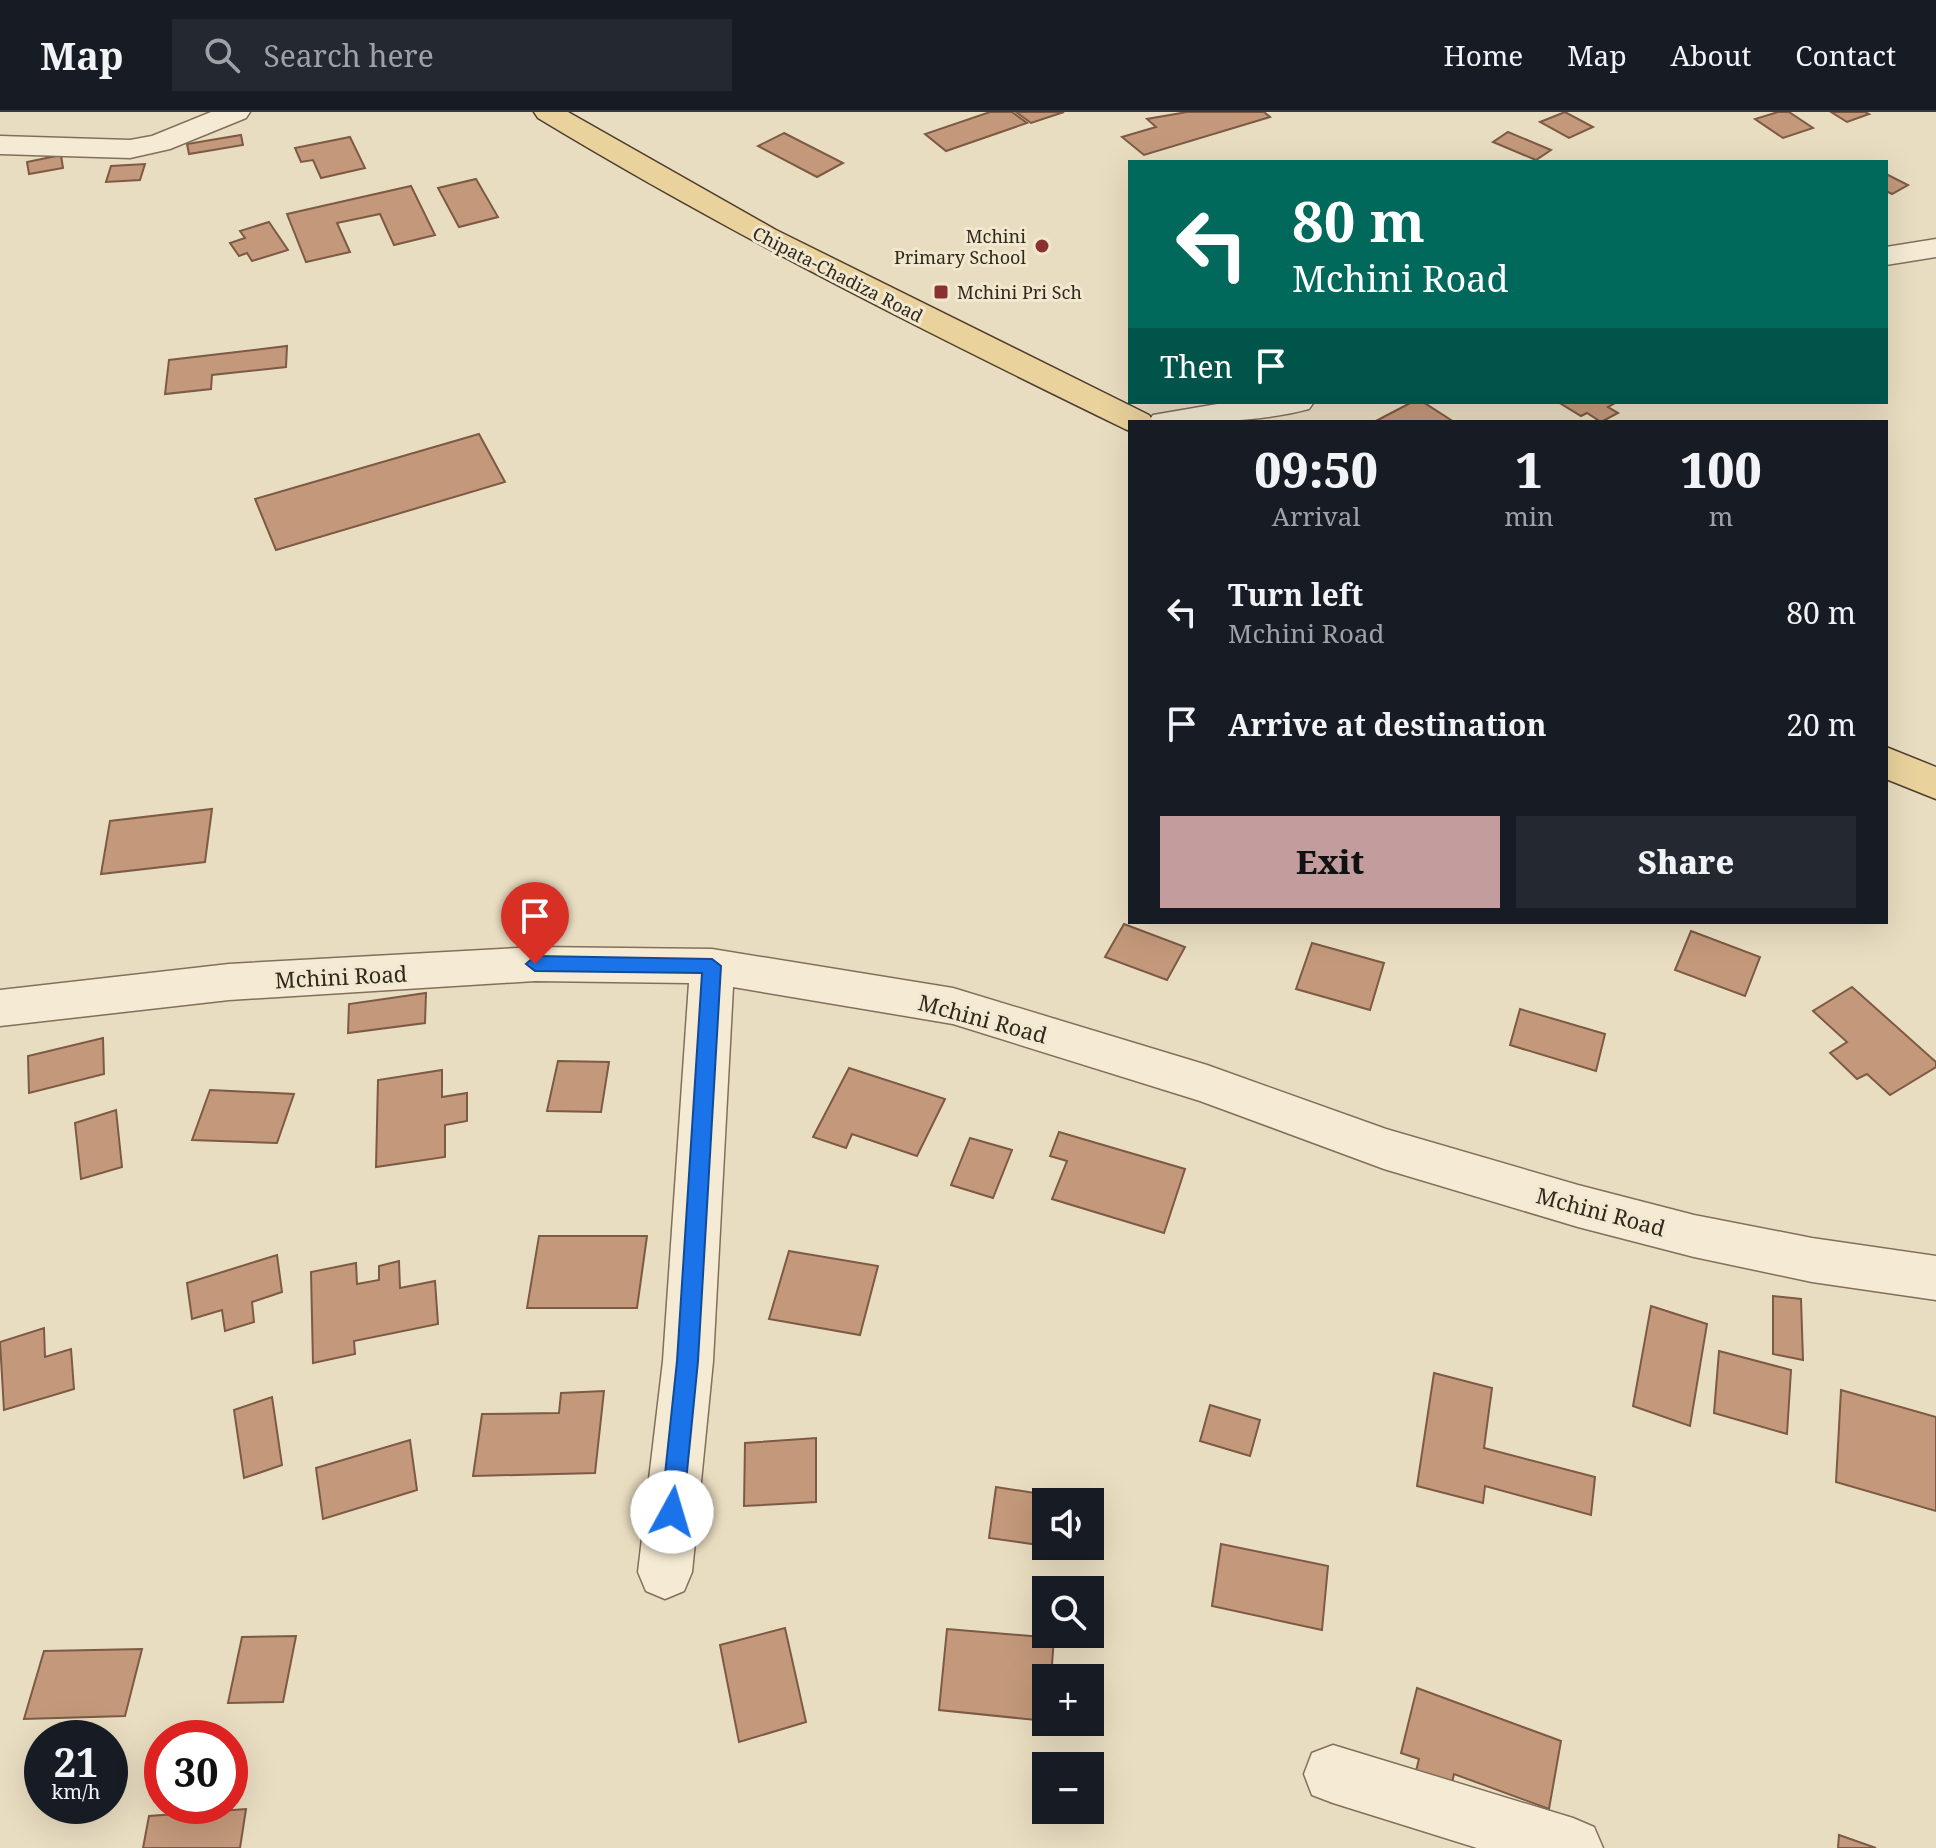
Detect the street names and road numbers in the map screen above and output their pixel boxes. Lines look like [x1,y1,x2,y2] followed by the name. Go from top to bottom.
[749,221,927,327] street label: Chipata-Chadiza Road
[274,958,408,994] street label: Mchini Road
[915,986,1051,1050] street label: Mchini Road
[1533,1179,1669,1243] street label: Mchini Road

